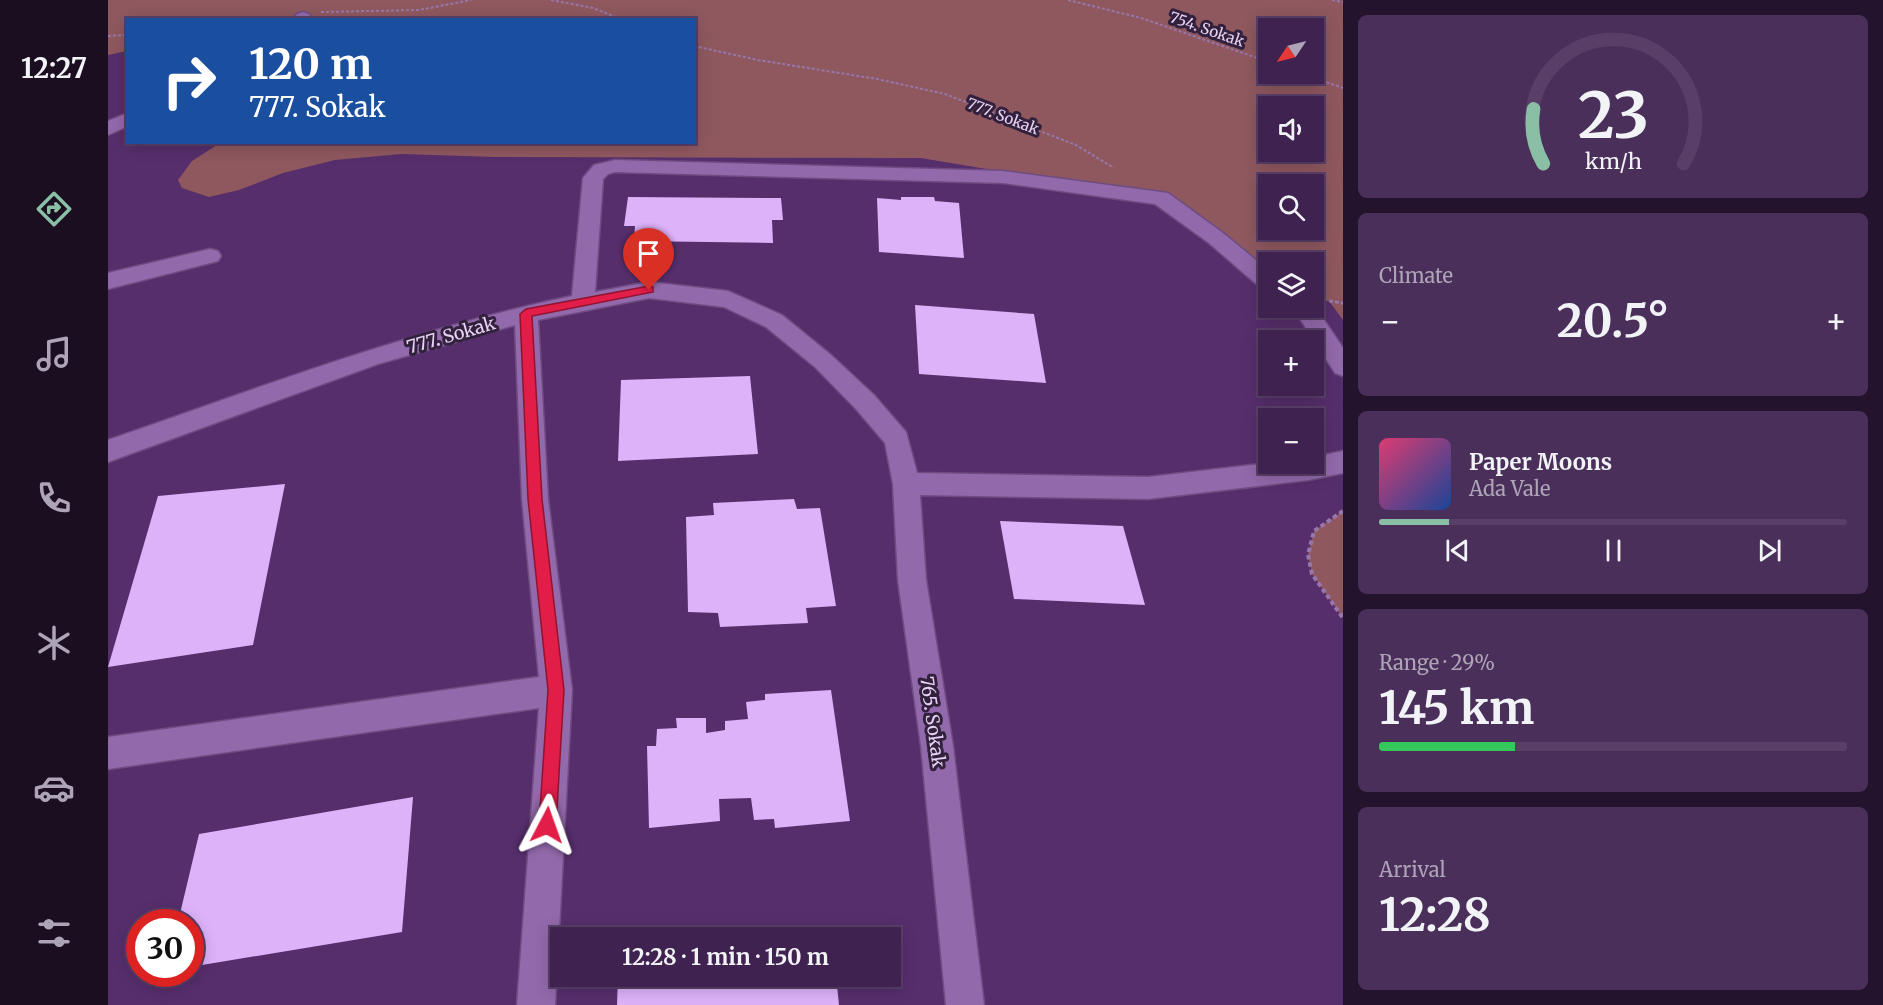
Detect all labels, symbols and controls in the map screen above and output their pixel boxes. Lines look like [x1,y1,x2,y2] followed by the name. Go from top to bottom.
[1167,7,1247,51] street label: 754. Sokak
[1258,18,1324,84] north arrow
[1258,18,1324,474] map controls
[249,38,372,90] text: 120 m
[150,42,228,120] icon: right
[21,51,87,85] text: 12:27
[1578,77,1648,155] text: 23
[249,90,386,124] text: 777. Sokak
[964,94,1042,139] street label: 777. Sokak
[1258,96,1324,162] button: sound
[1585,148,1641,175] text: km/h
[1258,174,1324,240] button: search
[33,188,75,230] icon: directions
[623,228,674,290] pin
[632,237,665,270] icon: arrive
[1258,252,1324,318] button: layers
[1379,263,1453,288] text: Climate
[1557,293,1669,349] text: 20.5°
[1379,301,1401,342] text: −
[1825,301,1847,342] text: +
[404,311,498,359] street label: 777. Sokak
[1258,330,1324,396] button: +
[33,333,75,375] icon: music
[1258,408,1324,474] button: −
[1469,448,1612,476] text: Paper Moons
[1469,476,1550,501] text: Ada Vale
[33,477,75,519] icon: phone
[1441,534,1474,567] icon: previous
[1597,534,1630,567] icon: pause
[1753,534,1786,567] icon: next
[33,622,75,664] icon: climate
[1379,650,1495,675] text: Range · 29%
[915,675,951,769] street label: 765. Sokak
[1379,680,1534,736] text: 145 km
[33,767,75,809] icon: car
[515,793,579,857] position arrow
[1379,857,1446,882] text: Arrival
[1379,887,1491,943] text: 12:28
[126,909,204,987] speed limit sign: 30
[33,912,75,954] icon: filters
[622,943,829,971] text: 12:28 · 1 min · 150 m

